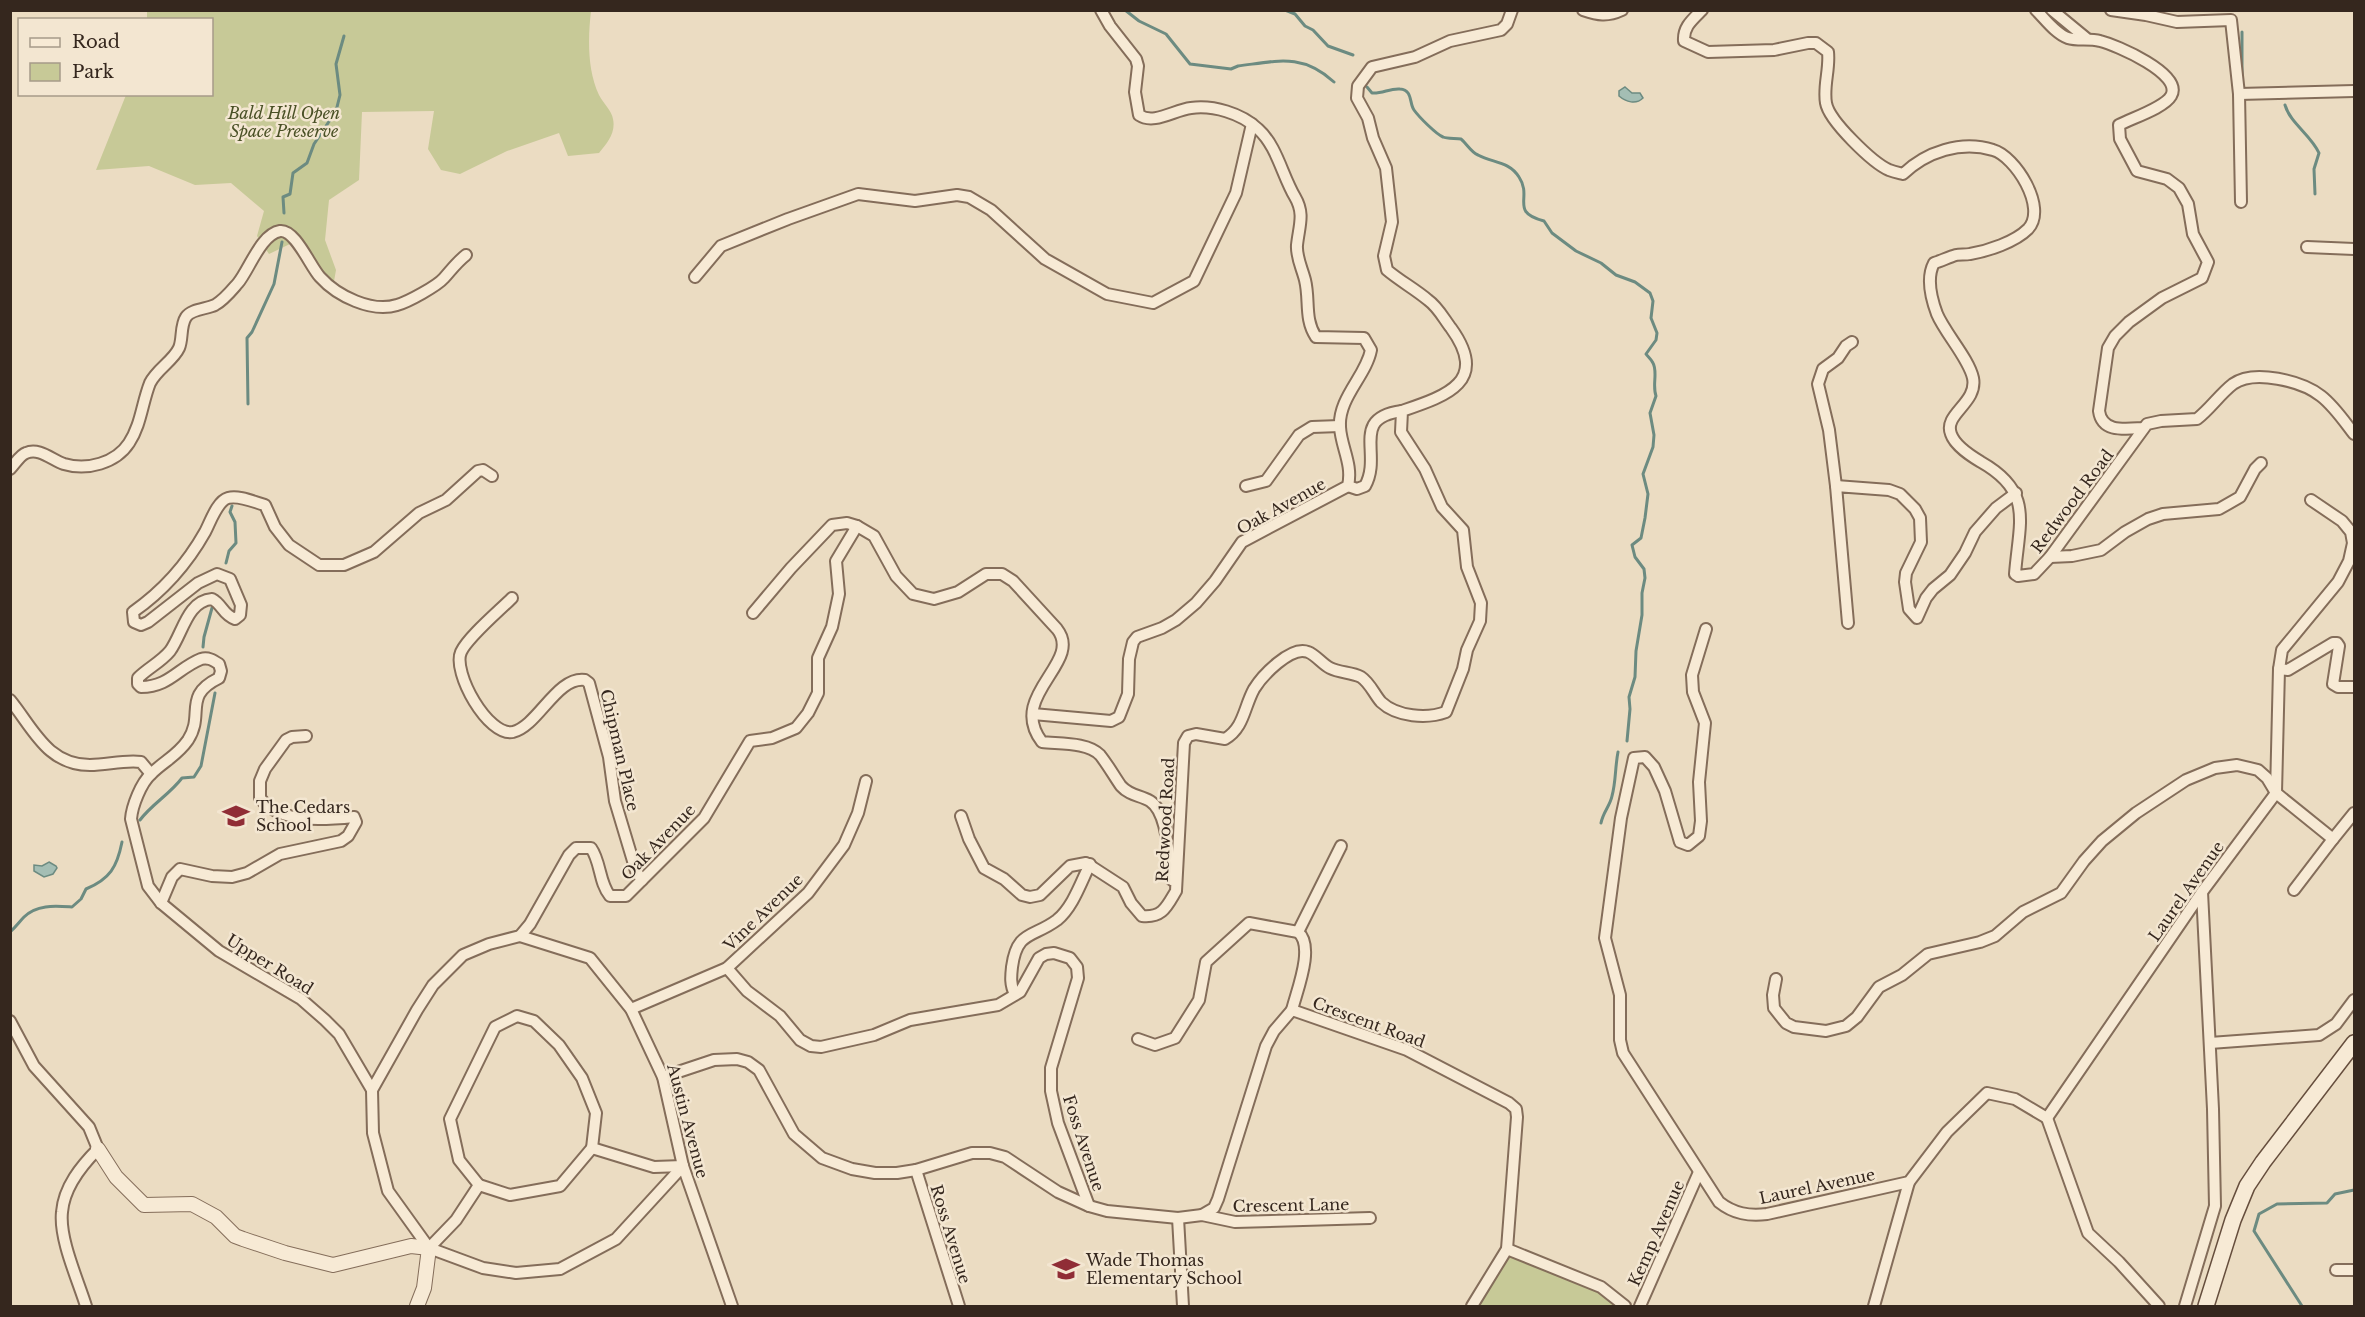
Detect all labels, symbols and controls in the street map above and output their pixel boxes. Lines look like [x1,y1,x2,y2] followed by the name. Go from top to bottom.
[18,18,213,96] legend
[72,31,120,53] text: Road
[72,61,114,83] text: Park
[227,103,340,141] park label: Bald Hill Open Space Preserve
[2027,445,2118,557] street label: Redwood Road
[1233,473,1329,539] street label: Oak Avenue
[596,687,644,813] street label: Chipman Place
[1152,757,1178,883] street label: Redwood Road
[256,797,350,835] place label: The Cedars School
[617,800,699,884] street label: Oak Avenue
[221,801,251,831] school or university icon: The Cedars School
[2144,837,2228,945] street label: Laurel Avenue
[718,869,807,956] street label: Vine Avenue
[223,929,317,999] street label: Upper Road
[1310,992,1428,1052] street label: Crescent Road
[663,1061,713,1180] street label: Austin Avenue
[1059,1092,1109,1194] street label: Foss Avenue
[1757,1164,1877,1208] street label: Laurel Avenue
[1624,1177,1688,1289] street label: Kemp Avenue
[926,1182,976,1286] street label: Ross Avenue
[1232,1194,1350,1216] street label: Crescent Lane
[1085,1250,1242,1288] place label: Wade Thomas Elementary School
[1051,1254,1081,1284] school or university icon: Wade Thomas Elementary School

